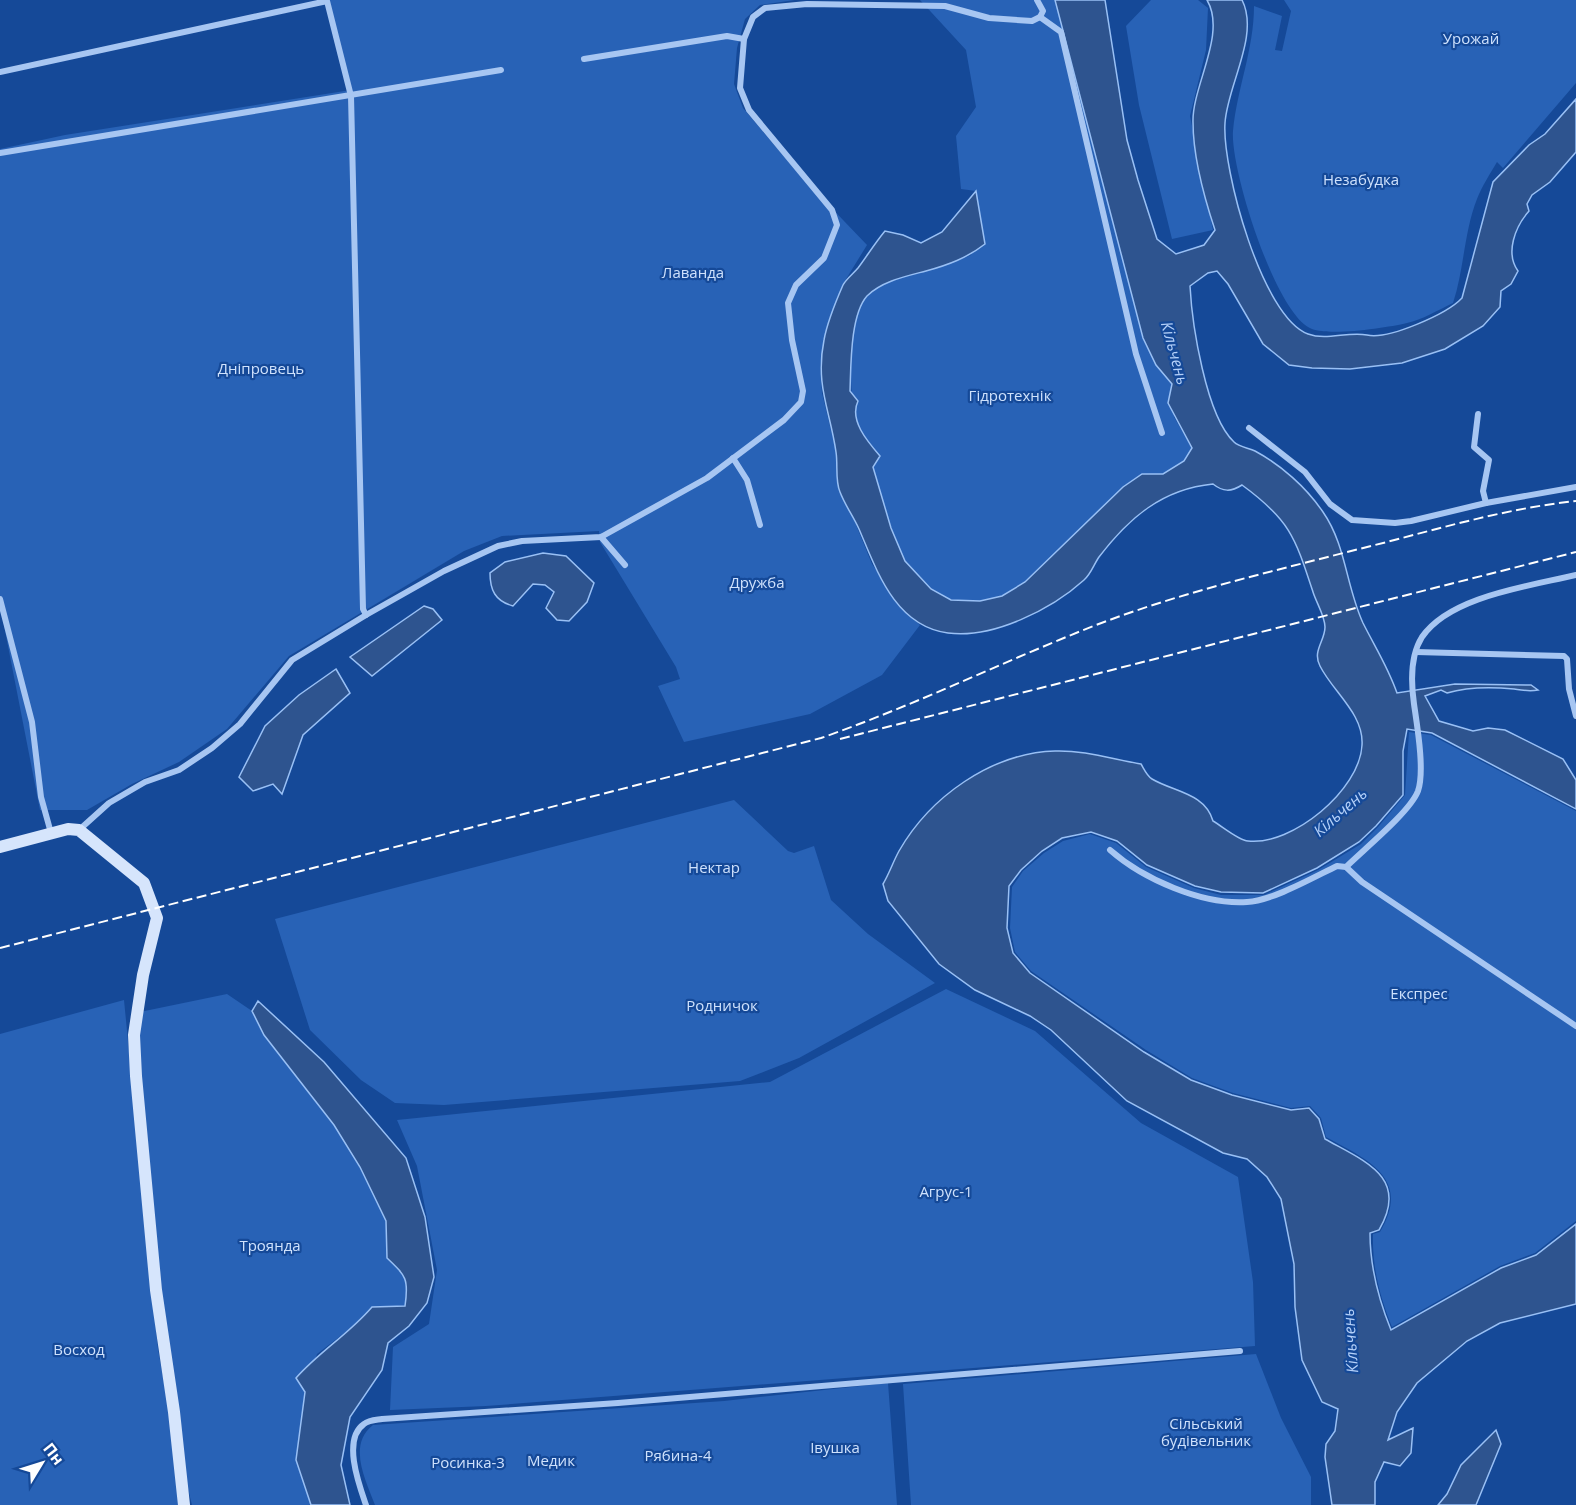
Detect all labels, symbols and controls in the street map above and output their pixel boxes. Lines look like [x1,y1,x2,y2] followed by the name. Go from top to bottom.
[1443,28,1499,48] park label: Урожай
[1323,169,1399,189] park label: Незабудка
[662,262,724,282] park label: Лаванда
[1156,319,1194,387] water label: Кільчень
[218,358,304,378] park label: Дніпровець
[969,385,1052,405] park label: Гідротехнік
[729,572,785,592] park label: Дружба
[1308,782,1372,842] water label: Кільчень
[688,857,740,877] park label: Нектар
[1390,983,1448,1003] park label: Експрес
[686,995,758,1015] park label: Родничок
[919,1181,973,1201] park label: Агрус-1
[239,1235,301,1255] park label: Троянда
[1337,1308,1363,1374] water label: Кільчень
[53,1339,105,1359] park label: Восход
[1161,1413,1251,1450] park label: Сільський будівельник
[12,1433,72,1493] north arrow
[810,1437,860,1457] park label: Івушка
[38,1438,69,1469] text: Пн
[644,1445,712,1465] park label: Рябина-4
[527,1450,575,1470] park label: Медик
[431,1452,505,1472] park label: Росинка-3

